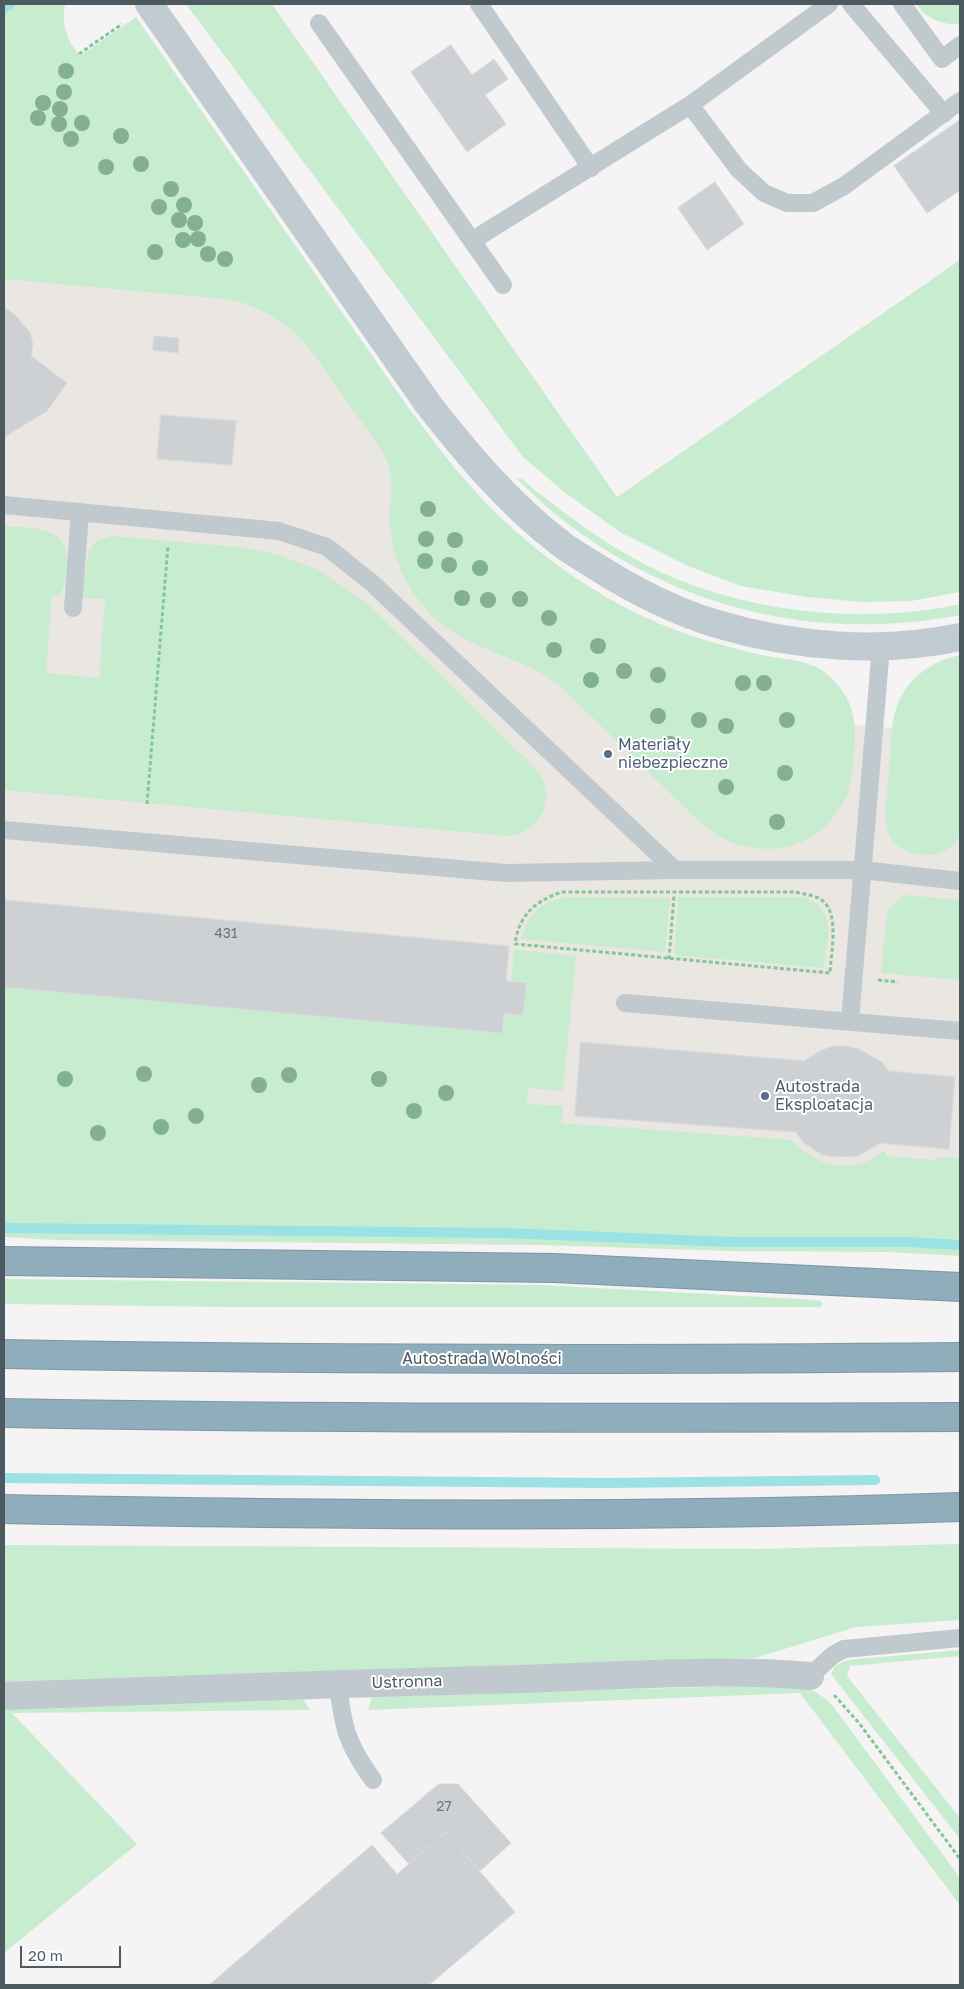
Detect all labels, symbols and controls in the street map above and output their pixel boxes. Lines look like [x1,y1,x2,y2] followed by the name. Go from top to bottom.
[618,735,728,773] place label: Materiały niebezpieczne
[602,748,614,760] marker: Materiały niebezpieczne
[214,926,238,942] house number: 431
[775,1077,873,1115] place label: Autostrada Eksploatacja
[759,1090,771,1102] marker: Autostrada Eksploatacja
[402,1349,562,1369] street label: Autostrada Wolności
[371,1671,443,1693] street label: Ustronna
[436,1799,452,1815] house number: 27
[22,1936,124,1968] scale bar
[28,1946,63,1964] text: 20 m

